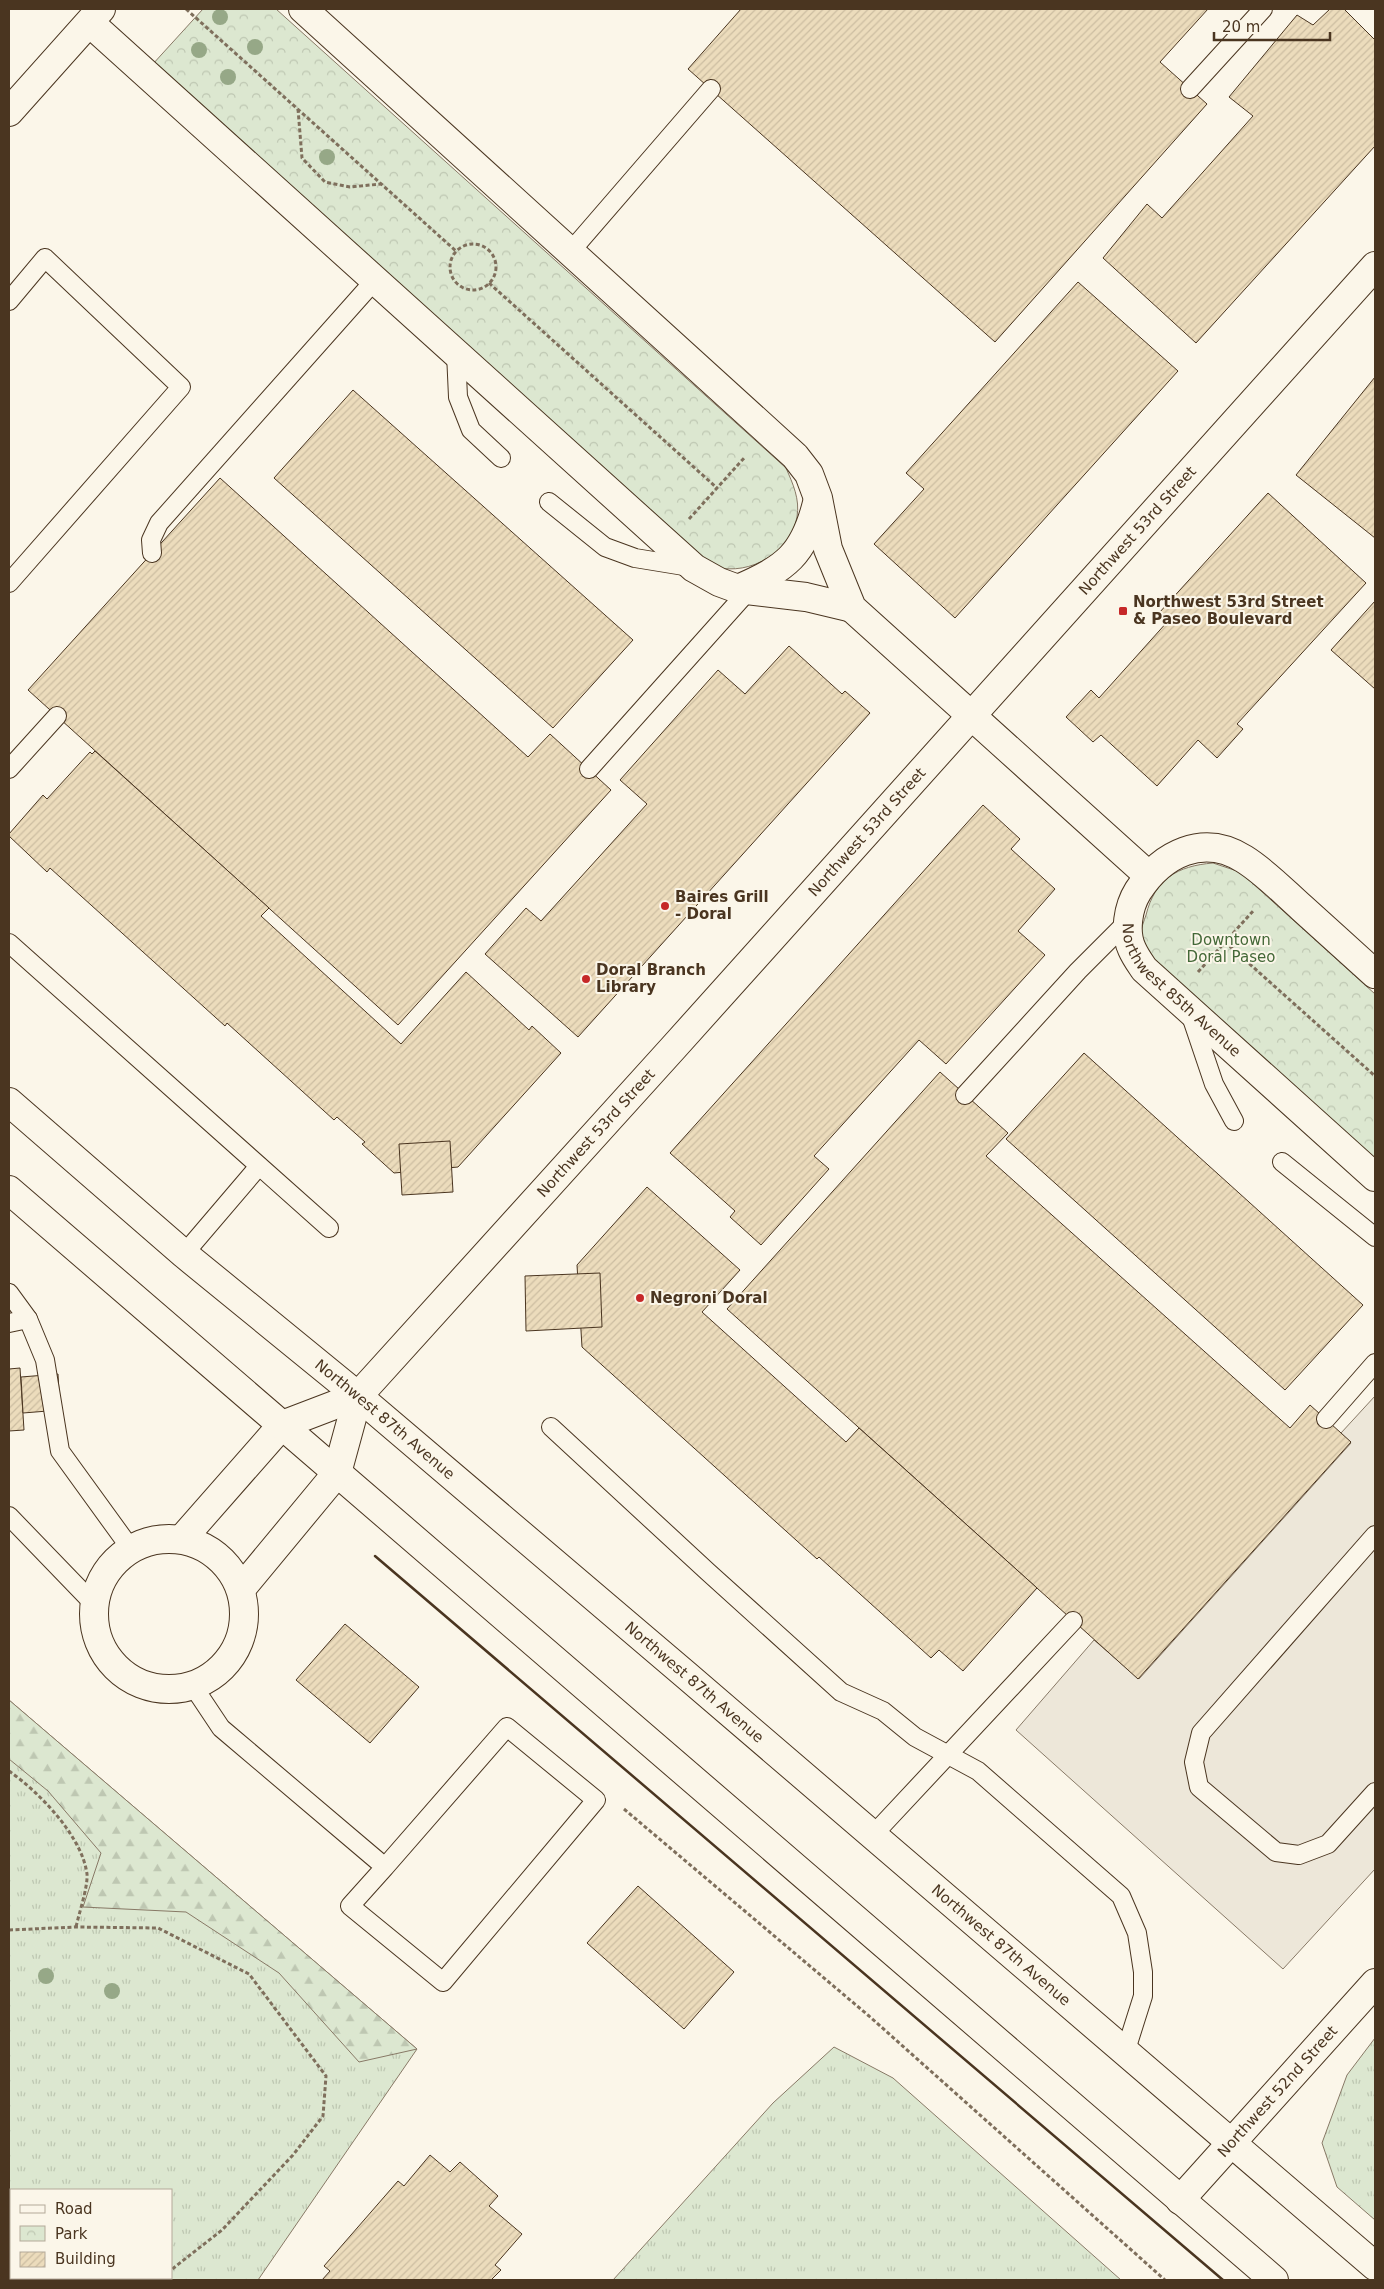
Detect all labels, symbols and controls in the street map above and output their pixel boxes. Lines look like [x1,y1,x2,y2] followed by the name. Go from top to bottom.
[1214,10,1330,42] scale bar
[1222,18,1260,36] text: 20 m
[1075,462,1200,599] street label: Northwest 53rd Street
[1133,593,1324,628] place label: Northwest 53rd Street & Paseo Boulevard
[1117,605,1129,617] marker: Northwest 53rd Street & Paseo Boulevard
[804,764,929,900] street label: Northwest 53rd Street
[675,888,769,923] place label: Baires Grill - Doral
[659,900,671,912] marker: Baires Grill - Doral
[1119,923,1244,1061] street label: Northwest 85th Avenue
[1187,931,1275,966] park label: Downtown Doral Paseo
[596,961,706,996] place label: Doral Branch Library
[580,973,592,985] marker: Doral Branch Library
[533,1065,659,1201] street label: Northwest 53rd Street
[650,1289,768,1307] place label: Negroni Doral
[634,1292,646,1304] marker: Negroni Doral
[311,1356,458,1483] street label: Northwest 87th Avenue
[621,1618,767,1747] street label: Northwest 87th Avenue
[928,1881,1074,2010] street label: Northwest 87th Avenue
[1214,2022,1341,2161] street label: Northwest 52nd Street
[10,2189,172,2279] legend
[55,2200,93,2218] text: Road
[55,2225,88,2243] text: Park
[55,2250,116,2268] text: Building

